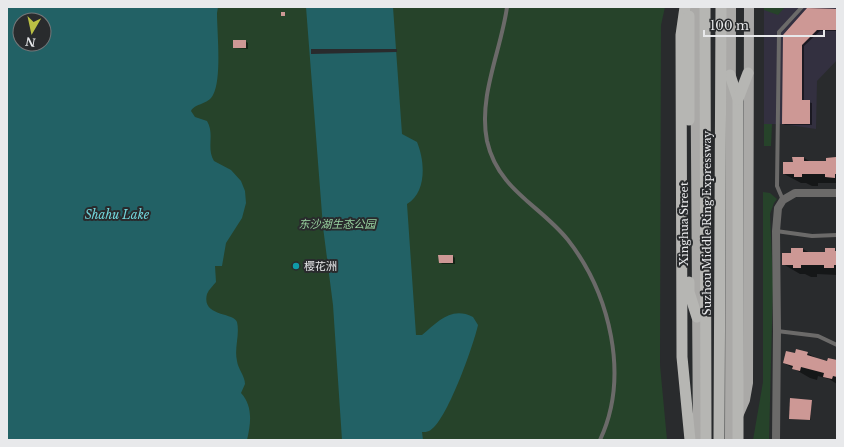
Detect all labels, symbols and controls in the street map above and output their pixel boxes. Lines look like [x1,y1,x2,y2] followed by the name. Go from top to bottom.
[12,12,52,52] north arrow
[704,12,824,38] scale bar
[710,18,749,33] text: 100 m
[24,34,37,50] text: N
[700,131,714,315] street label: Suzhou Middle Ring Expressway
[677,181,691,266] street label: Xinghua Street
[85,207,150,222] water label: Shahu Lake
[299,217,377,231] park label: 东沙湖生态公园
[304,259,337,273] place label: 樱花洲
[291,261,301,271] marker: 樱花洲

